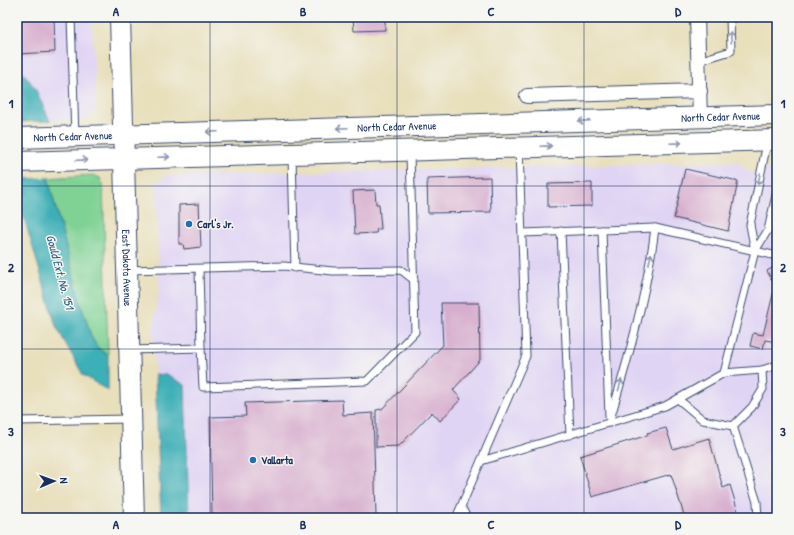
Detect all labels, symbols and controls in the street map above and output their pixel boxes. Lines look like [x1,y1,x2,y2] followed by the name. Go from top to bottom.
[113,2,120,20] text: A
[300,2,307,20] text: B
[487,2,495,20] text: C
[675,2,682,20] text: D
[727,31,734,44] one-way arrow
[9,94,14,112] text: 1
[781,94,786,112] text: 1
[681,108,761,125] street label: North Cedar Avenue
[578,117,591,125] one-way arrow
[357,118,437,135] street label: North Cedar Avenue
[336,124,349,132] one-way arrow
[33,128,113,145] street label: North Cedar Avenue
[206,128,219,136] one-way arrow
[669,139,682,147] one-way arrow
[539,143,552,150] one-way arrow
[157,154,170,161] one-way arrow
[75,156,88,164] one-way arrow
[755,172,763,185] one-way arrow
[197,217,234,231] place label: Carl's Jr.
[184,219,194,229] marker: Carl's Jr.
[119,229,135,307] street label: East Dakota Avenue
[42,233,79,313] water label: Gould Ext. No. 151
[647,252,655,265] one-way arrow
[8,258,15,276] text: 2
[780,258,787,276] text: 2
[617,379,624,392] one-way arrow
[8,422,14,440] text: 3
[780,422,786,440] text: 3
[261,453,294,467] place label: Vallarta
[248,455,258,465] marker: Vallarta
[34,461,74,501] north arrow
[57,477,71,484] text: N
[113,515,120,533] text: A
[300,515,307,533] text: B
[487,515,495,533] text: C
[675,515,682,533] text: D

